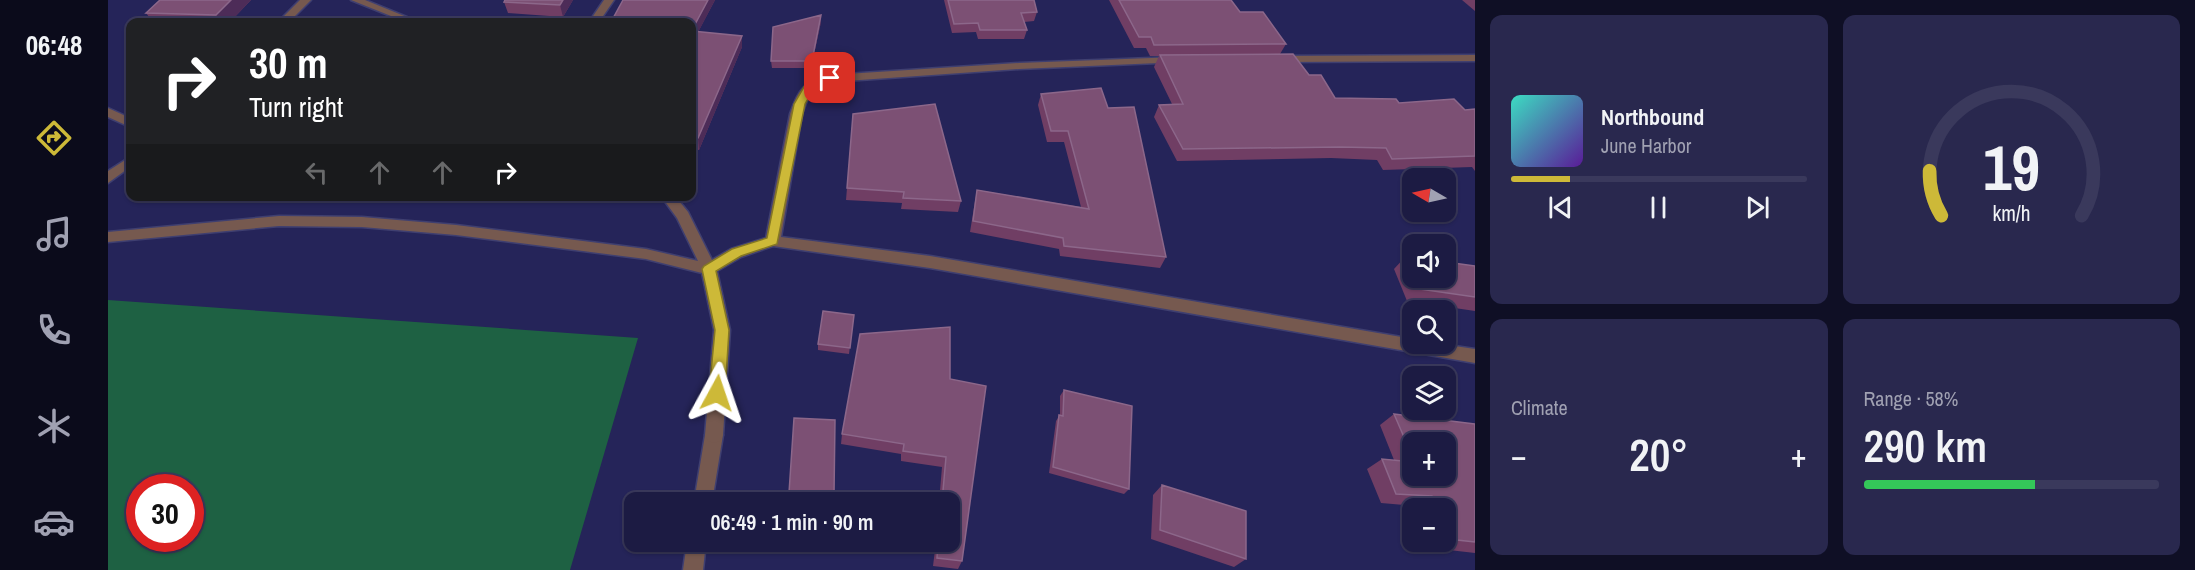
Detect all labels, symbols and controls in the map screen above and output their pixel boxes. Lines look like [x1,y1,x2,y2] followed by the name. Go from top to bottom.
[26,27,82,63] text: 06:48
[249,35,328,91] text: 30 m
[150,42,228,120] icon: right
[804,52,855,103] pin
[813,61,846,94] icon: arrive
[249,89,343,125] text: Turn right
[1601,102,1704,132] text: Northbound
[33,117,75,159] icon: directions
[1983,126,2040,210] text: 19
[1601,132,1691,159] text: June Harbor
[300,156,333,189] icon: left
[363,156,396,189] icon: ahead
[426,156,459,189] icon: ahead
[489,156,522,189] icon: right
[1402,168,1456,222] north arrow
[1402,168,1456,552] map controls
[1544,191,1577,224] icon: previous
[1642,191,1675,224] icon: pause
[1741,191,1774,224] icon: next
[1992,200,2030,229] text: km/h
[33,213,75,255] icon: music
[1402,234,1456,288] button: sound
[1402,300,1456,354] button: search
[33,309,75,351] icon: phone
[685,361,749,425] position arrow
[1402,366,1456,420] button: layers
[1864,385,1958,412] text: Range · 58%
[1511,394,1568,421] text: Climate
[33,405,75,447] icon: climate
[1864,415,1987,476] text: 290 km
[1629,424,1688,485] text: 20°
[1402,432,1456,486] button: +
[1511,433,1527,477] text: −
[1791,433,1806,477] text: +
[126,474,204,552] speed limit sign: 30
[1402,498,1456,552] button: −
[33,501,75,543] icon: car
[710,507,874,537] text: 06:49 · 1 min · 90 m

